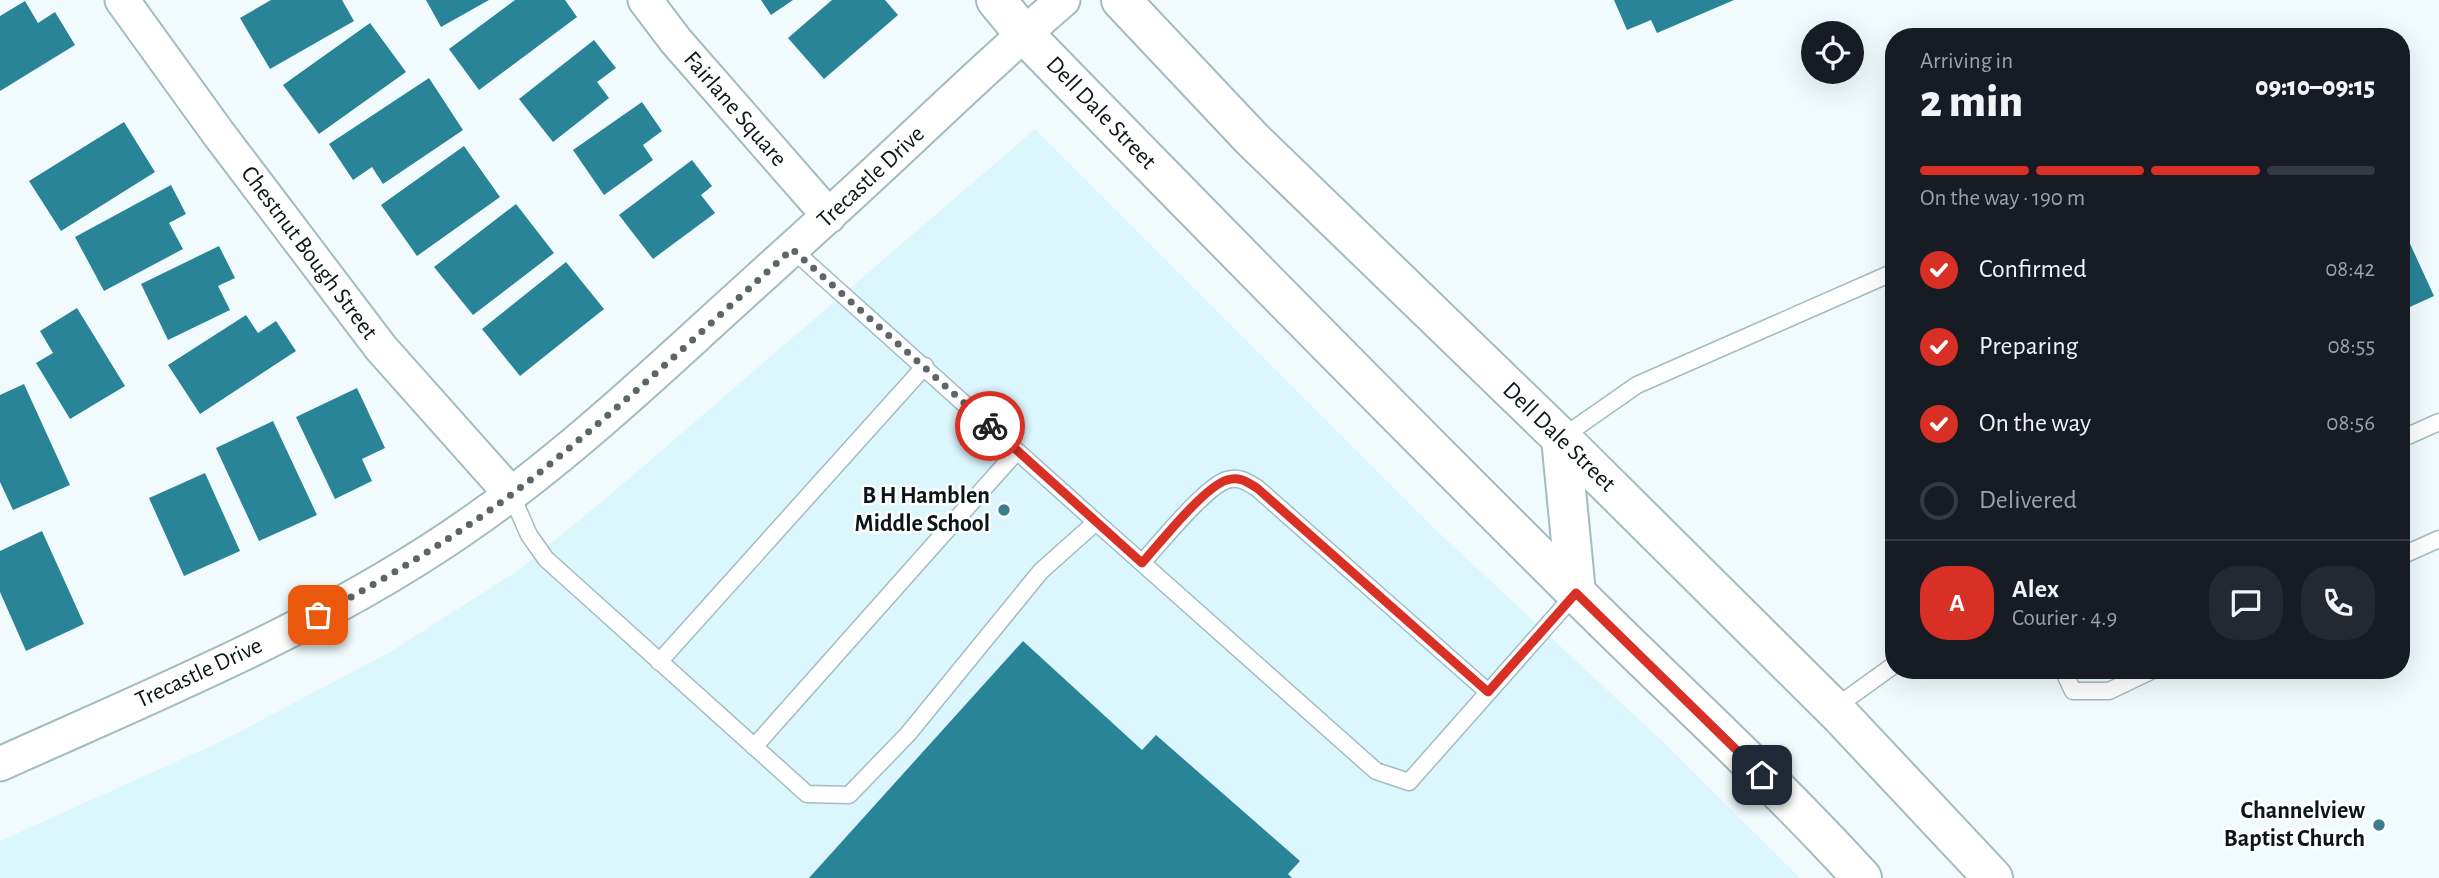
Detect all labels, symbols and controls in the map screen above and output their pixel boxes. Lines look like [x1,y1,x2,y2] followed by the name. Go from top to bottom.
[1801,21,1864,84] map controls
[1801,21,1864,84] button: locate
[679,47,791,171] street label: Fairlane Square
[1920,50,2013,73] text: Arriving in
[1042,52,1161,174] street label: Dell Dale Street
[2255,74,2375,100] text: 09:10–09:15
[1920,79,2023,125] text: 2 min
[813,122,929,232] street label: Trecastle Drive
[236,162,382,344] street label: Chestnut Bough Street
[1920,187,2085,210] text: On the way · 190 m
[1920,251,1958,289] icon: check
[1979,256,2087,282] text: Confirmed
[2325,258,2375,281] text: 08:42
[1920,328,1958,366] icon: check
[1979,333,2078,359] text: Preparing
[2327,335,2375,358] text: 08:55
[1498,378,1620,497] street label: Dell Dale Street
[955,391,1025,461] courier
[1920,405,1958,443] icon: check
[971,407,1009,445] icon: bike
[1979,410,2091,436] text: On the way
[2326,412,2375,435] text: 08:56
[855,484,990,536] place label: B H Hamblen Middle School
[1979,487,2077,513] text: Delivered
[996,502,1012,518] marker: B H Hamblen Middle School
[2209,566,2283,640] button: chat
[2301,566,2375,640] button: phone
[2012,576,2059,602] text: Alex
[288,585,348,645] pin
[1949,590,1965,616] text: A
[299,596,337,634] icon: bag
[2012,607,2117,630] text: Courier · 4.9
[132,633,266,713] street label: Trecastle Drive
[1732,745,1792,805] pin
[1743,756,1781,794] icon: home
[2224,799,2365,851] place label: Channelview Baptist Church
[2371,817,2387,833] marker: Channelview Baptist Church

